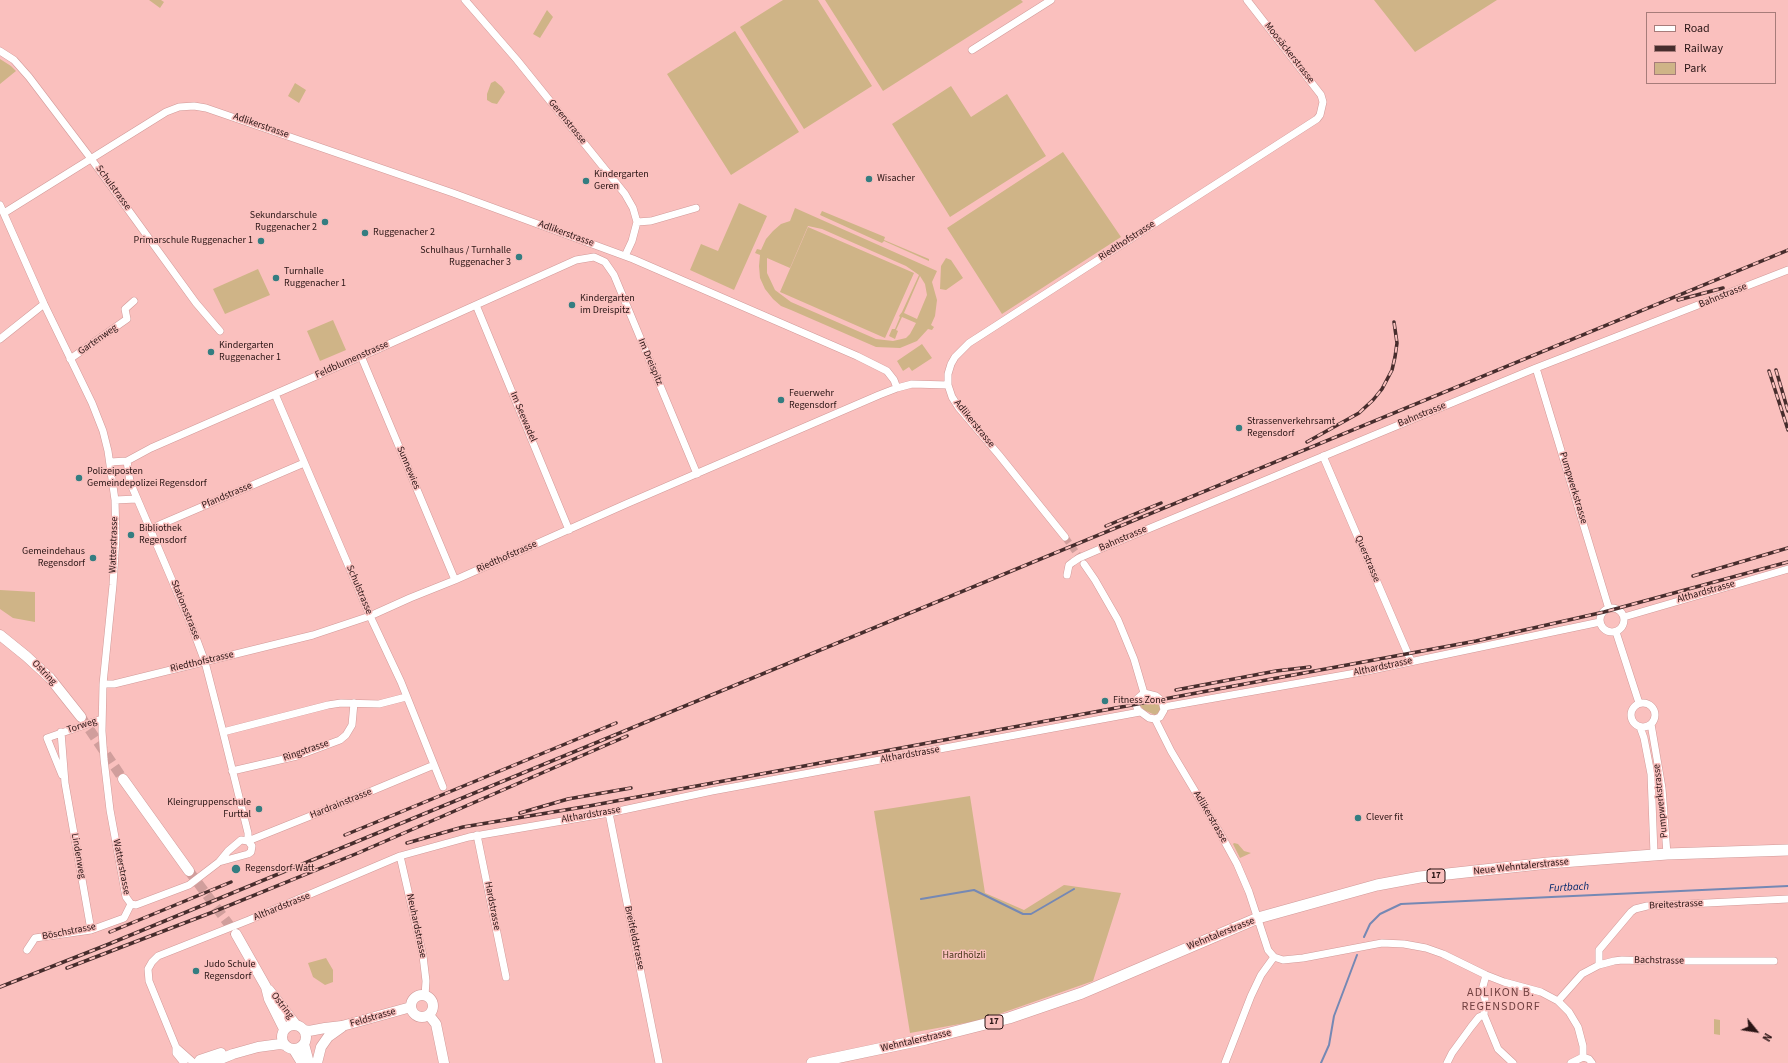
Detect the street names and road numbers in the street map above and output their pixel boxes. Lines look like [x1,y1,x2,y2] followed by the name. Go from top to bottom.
[1261,20,1317,86] street label: Moosäckerstrasse
[545,97,589,147] street label: Gerenstrasse
[232,111,290,141] street label: Adlikerstrasse
[93,163,133,213] street label: Schulstrasse
[537,218,595,250] street label: Adlikerstrasse
[1097,218,1157,264] street label: Riedthofstrasse
[1697,281,1749,311] street label: Bahnstrasse
[76,322,120,358] street label: Gartenweg
[635,337,665,387] street label: Im Dreispitz
[313,338,391,382] street label: Feldblumenstrasse
[507,390,539,444] street label: Im Seewadel
[951,398,997,450] street label: Adlikerstrasse
[1396,400,1448,430] street label: Bahnstrasse
[394,445,422,491] street label: Sunnewies
[1556,451,1590,525] street label: Pumpwerkstrasse
[200,480,254,512] street label: Pfandstrasse
[107,517,121,573] street label: Watterstrasse
[1097,524,1149,554] street label: Bahnstrasse
[1352,534,1382,584] street label: Querstrasse
[475,538,539,576] street label: Riedthofstrasse
[343,564,375,616] street label: Schulstrasse
[1676,578,1736,606] street label: Althardstrasse
[168,579,202,641] street label: Stationsstrasse
[169,649,235,675] street label: Riedthofstrasse
[1353,655,1413,679] street label: Althardstrasse
[29,658,59,688] street label: Ostring
[65,716,99,736] street label: Torweg
[282,738,330,764] street label: Ringstrasse
[880,744,940,766] street label: Althardstrasse
[1651,763,1671,839] street label: Pumpwerkstrasse
[308,786,374,822] street label: Hardrainstrasse
[1190,789,1230,845] street label: Adlikerstrasse
[561,804,621,826] street label: Althardstrasse
[68,832,88,880] street label: Lindenweg
[110,838,132,896] street label: Watterstrasse
[1473,856,1569,878] street label: Neue Wehntalerstrasse
[1427,869,1445,883] road number: 17
[481,881,503,931] street label: Hardstrasse
[252,890,312,924] street label: Althardstrasse
[403,893,429,959] street label: Neuhardstrasse
[1649,898,1703,912] street label: Breitestrasse
[621,905,647,971] street label: Breitfeldstrasse
[1185,915,1257,953] street label: Wehntalerstrasse
[41,921,97,943] street label: Böschstrasse
[1634,955,1684,967] street label: Bachstrasse
[268,990,296,1022] street label: Ostring
[349,1006,397,1030] street label: Feldstrasse
[985,1015,1003,1029] road number: 17
[880,1027,952,1055] street label: Wehntalerstrasse

